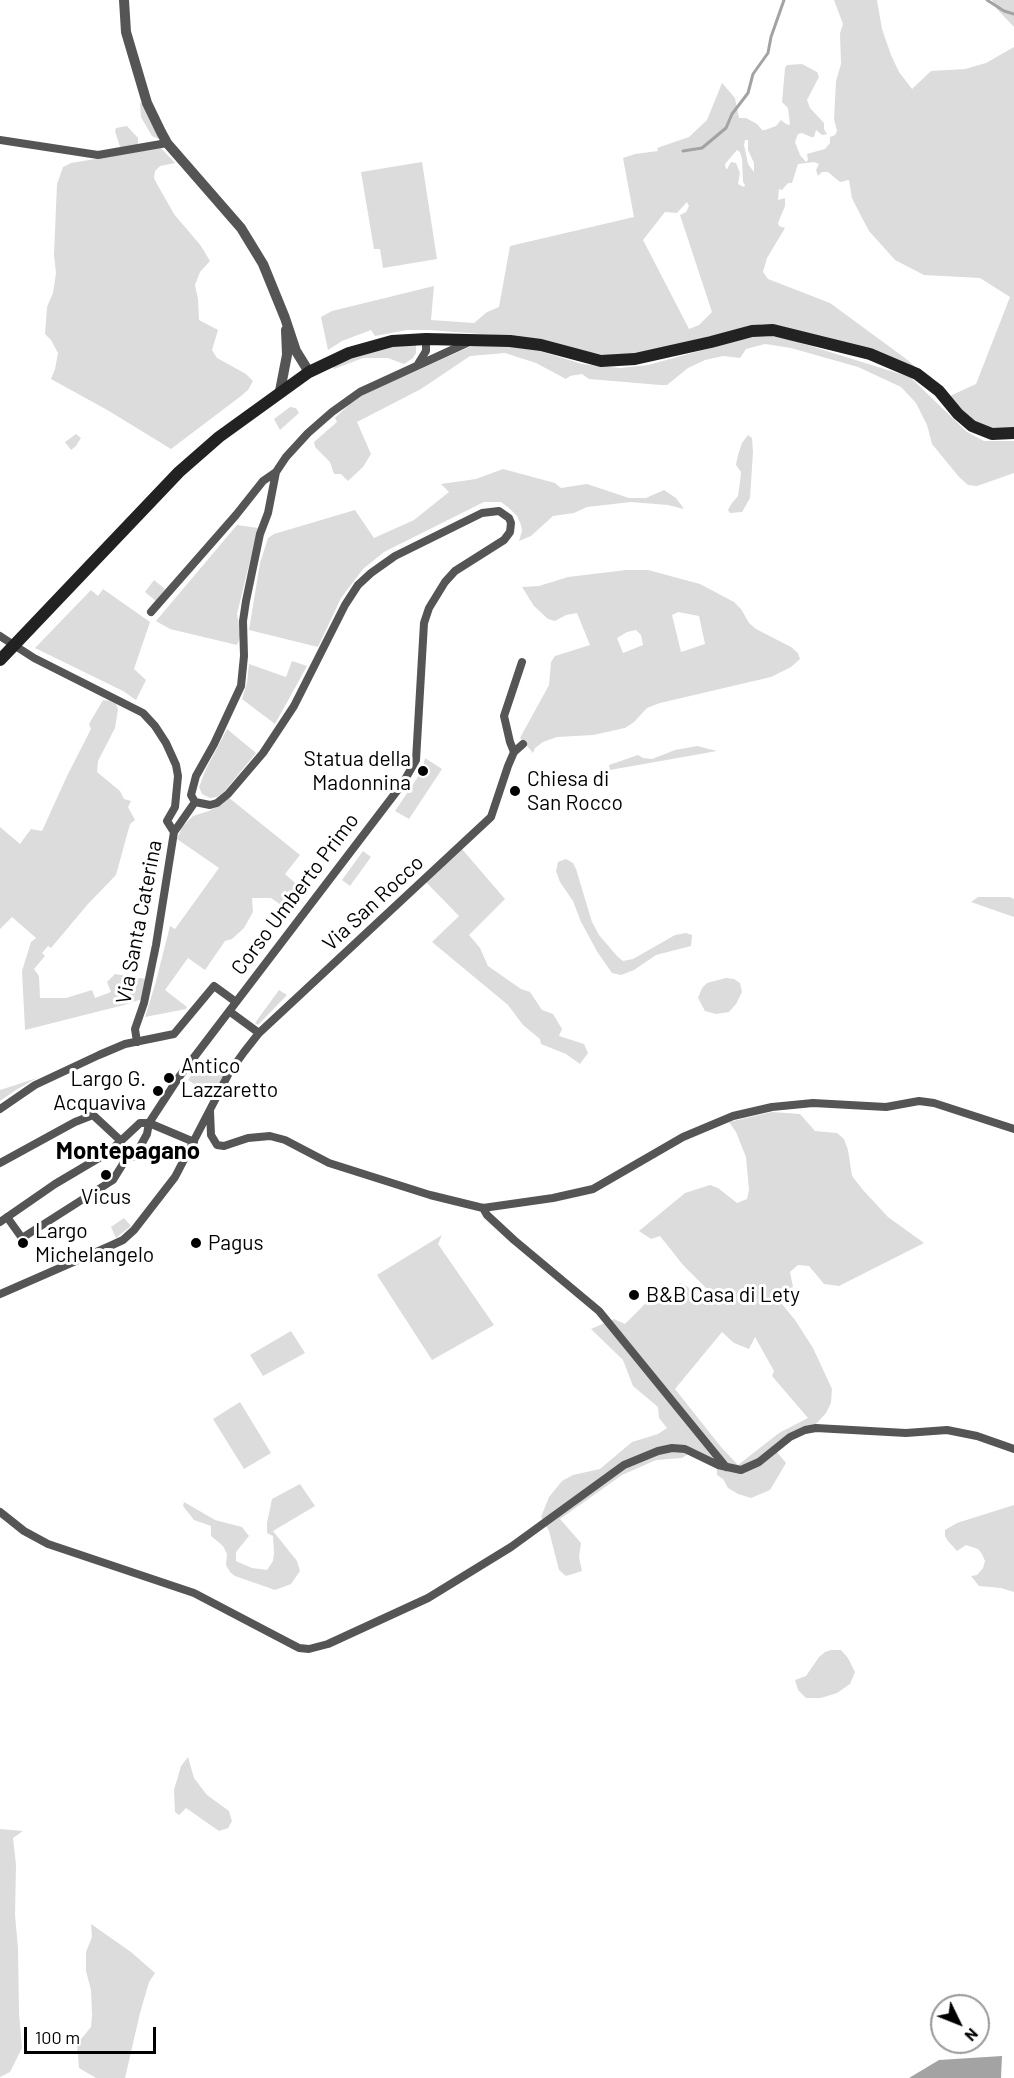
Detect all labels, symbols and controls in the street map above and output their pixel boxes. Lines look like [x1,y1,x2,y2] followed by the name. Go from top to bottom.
[304,746,411,796] place label: Statua della Madonnina
[416,764,430,778] marker: Statua della Madonnina
[527,766,623,816] place label: Chiesa di San Rocco
[508,784,522,798] marker: Chiesa di San Rocco
[226,808,364,980] street label: Corso Umberto Primo
[111,838,167,1006] street label: Via Santa Caterina
[317,850,429,956] street label: Via San Rocco
[181,1053,278,1103] place label: Antico Lazzaretto
[53,1066,146,1116] place label: Largo G. Acquaviva
[162,1071,176,1085] marker: Antico Lazzaretto
[151,1084,165,1098] marker: Largo G. Acquaviva
[56,1137,200,1165] district label: Montepagano
[99,1168,113,1182] marker: Vicus
[81,1184,131,1210] place label: Vicus
[35,1218,154,1268] place label: Largo Michelangelo
[208,1230,264,1256] place label: Pagus
[16,1236,30,1250] marker: Largo Michelangelo
[189,1236,203,1250] marker: Pagus
[646,1282,800,1308] place label: B&B Casa di Lety
[627,1288,641,1302] marker: B&B Casa di Lety
[930,1994,990,2054] north arrow
[27,2015,159,2053] scale bar
[961,2025,983,2046] text: N
[35,2026,80,2048] text: 100 m

